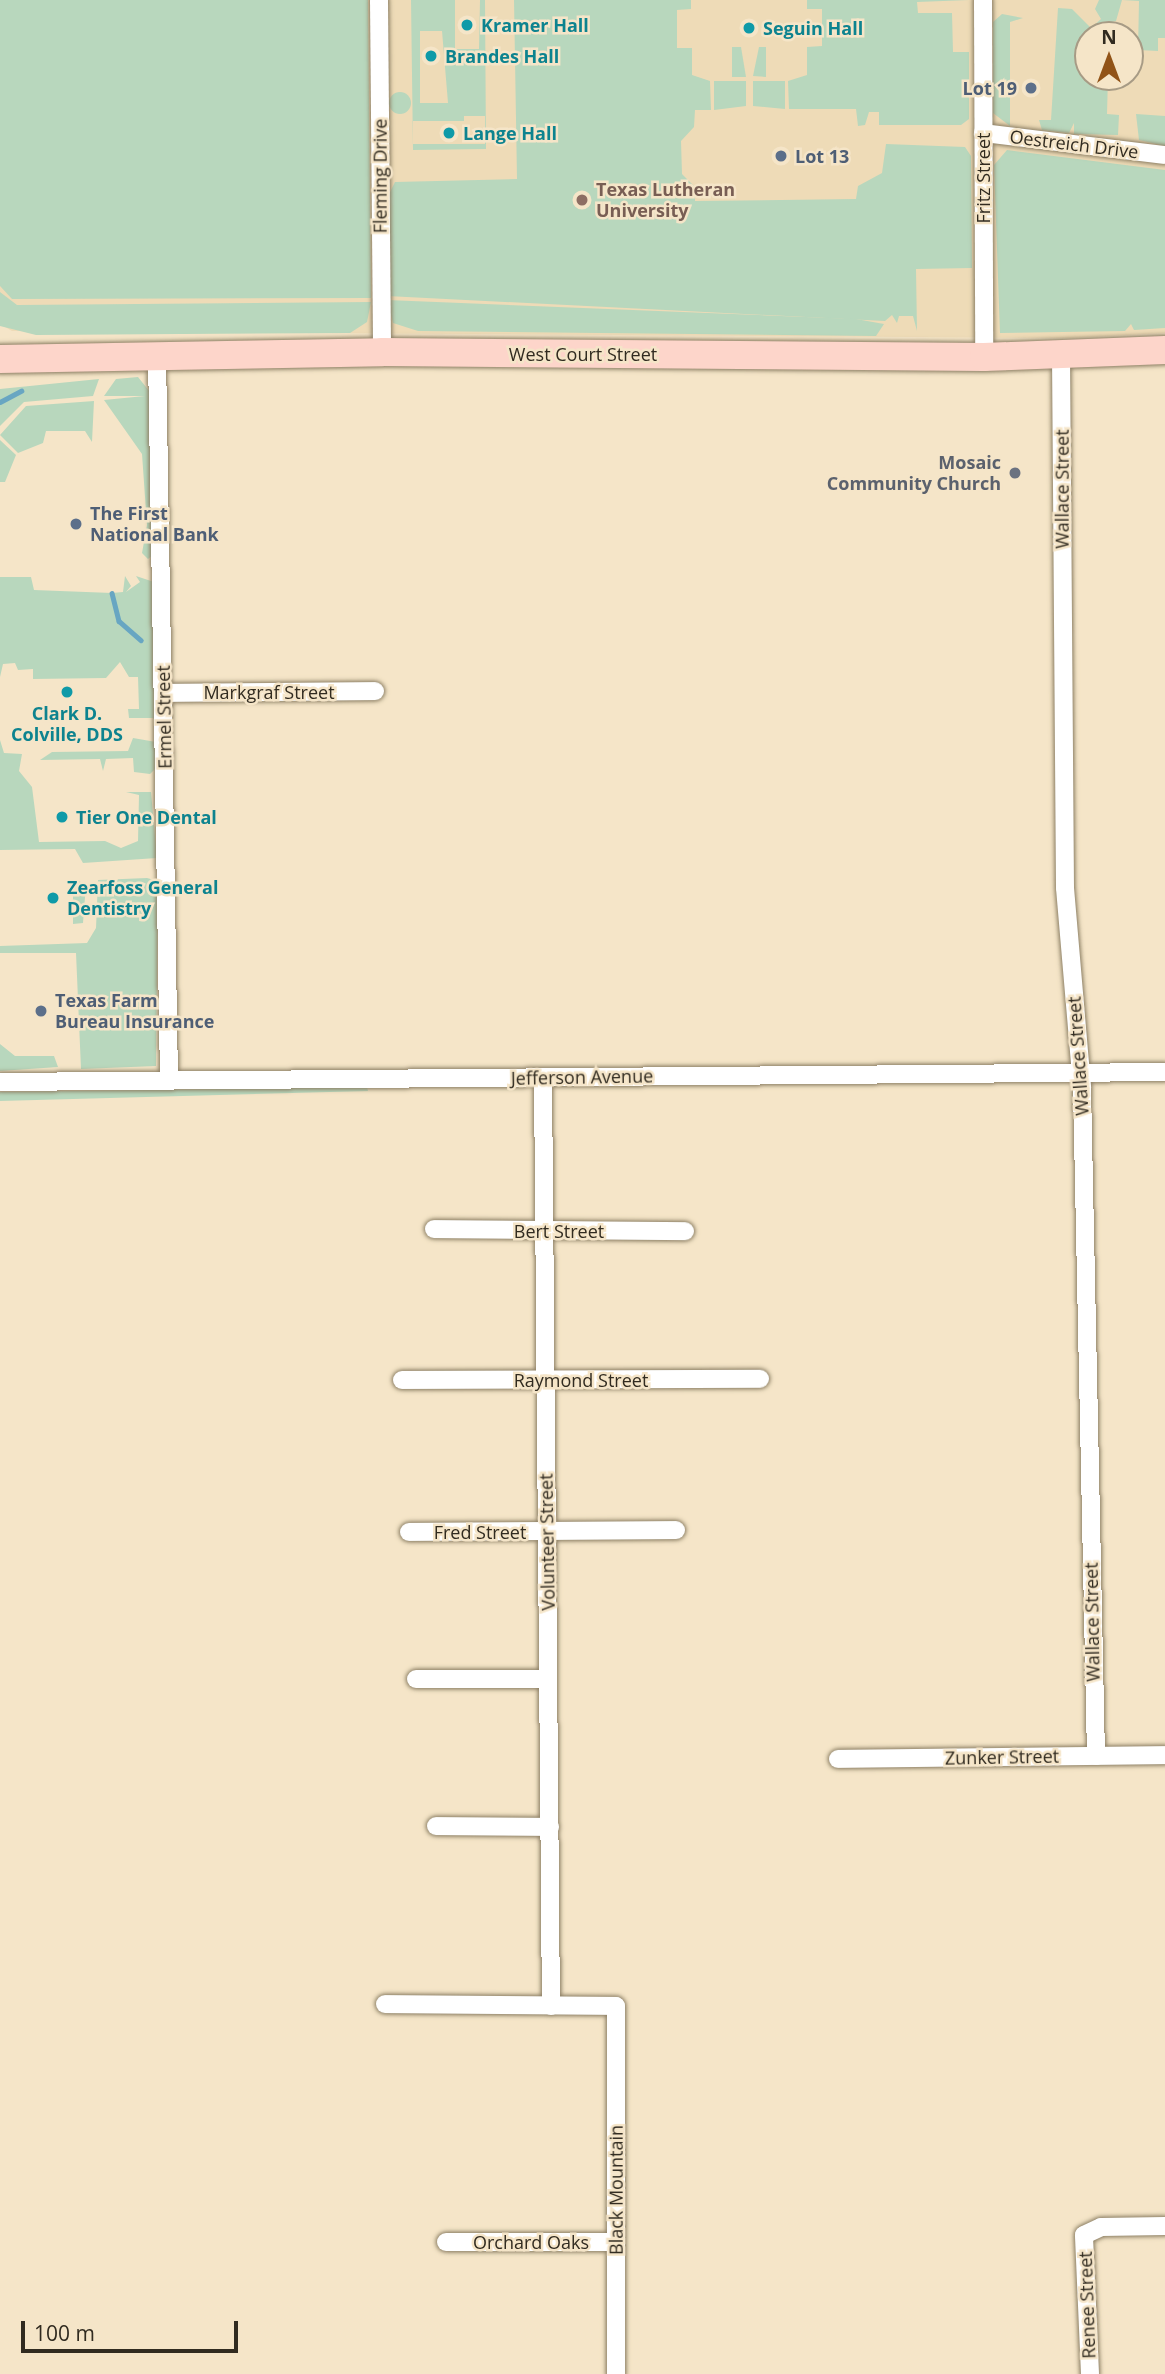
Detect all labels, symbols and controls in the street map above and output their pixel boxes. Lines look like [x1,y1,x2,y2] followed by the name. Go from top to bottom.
[481,14,589,36] place label: Kramer Hall
[459,17,475,33] marker: Kramer Hall
[763,17,863,39] place label: Seguin Hall
[741,20,757,36] marker: Seguin Hall
[1074,21,1144,91] north arrow
[1101,24,1117,50] text: N
[445,45,559,67] place label: Brandes Hall
[423,48,439,64] marker: Brandes Hall
[963,77,1017,99] place label: Lot 19
[1023,80,1039,96] marker: Lot 19
[369,119,391,233] street label: Fleming Drive
[463,122,557,144] place label: Lange Hall
[441,125,457,141] marker: Lange Hall
[1008,125,1140,163] street label: Oestreich Drive
[972,133,994,223] street label: Fritz Street
[795,145,849,167] place label: Lot 13
[773,148,789,164] marker: Lot 13
[596,179,735,222] place label: Texas Lutheran University
[574,192,590,208] marker: Texas Lutheran University
[509,343,657,365] street label: West Court Street
[1051,429,1073,549] street label: Wallace Street
[827,452,1001,494] place label: Mosaic Community Church
[1007,465,1023,481] marker: Mosaic Community Church
[90,503,219,546] place label: The First National Bank
[68,516,84,532] marker: The First National Bank
[152,665,176,769] street label: Ermel Street
[203,681,335,703] street label: Markgraf Street
[59,684,75,700] marker: Clark D. Colville, DDS
[11,703,123,746] place label: Clark D. Colville, DDS
[76,806,217,828] place label: Tier One Dental
[54,809,70,825] marker: Tier One Dental
[67,877,218,920] place label: Zearfoss General Dentistry
[45,890,61,906] marker: Zearfoss General Dentistry
[55,990,214,1032] place label: Texas Farm Bureau Insurance
[1063,996,1093,1116] street label: Wallace Street
[33,1003,49,1019] marker: Texas Farm Bureau Insurance
[511,1065,653,1089] street label: Jefferson Avenue
[514,1220,604,1242] street label: Bert Street
[514,1369,648,1391] street label: Raymond Street
[535,1473,559,1611] street label: Volunteer Street
[434,1521,526,1543] street label: Fred Street
[1080,1562,1104,1682] street label: Wallace Street
[945,1745,1059,1769] street label: Zunker Street
[605,2125,627,2255] street label: Black Mountain
[473,2231,589,2253] street label: Orchard Oaks
[1074,2251,1100,2359] street label: Renee Street
[24,2308,242,2352] scale bar
[34,2319,95,2347] text: 100 m

